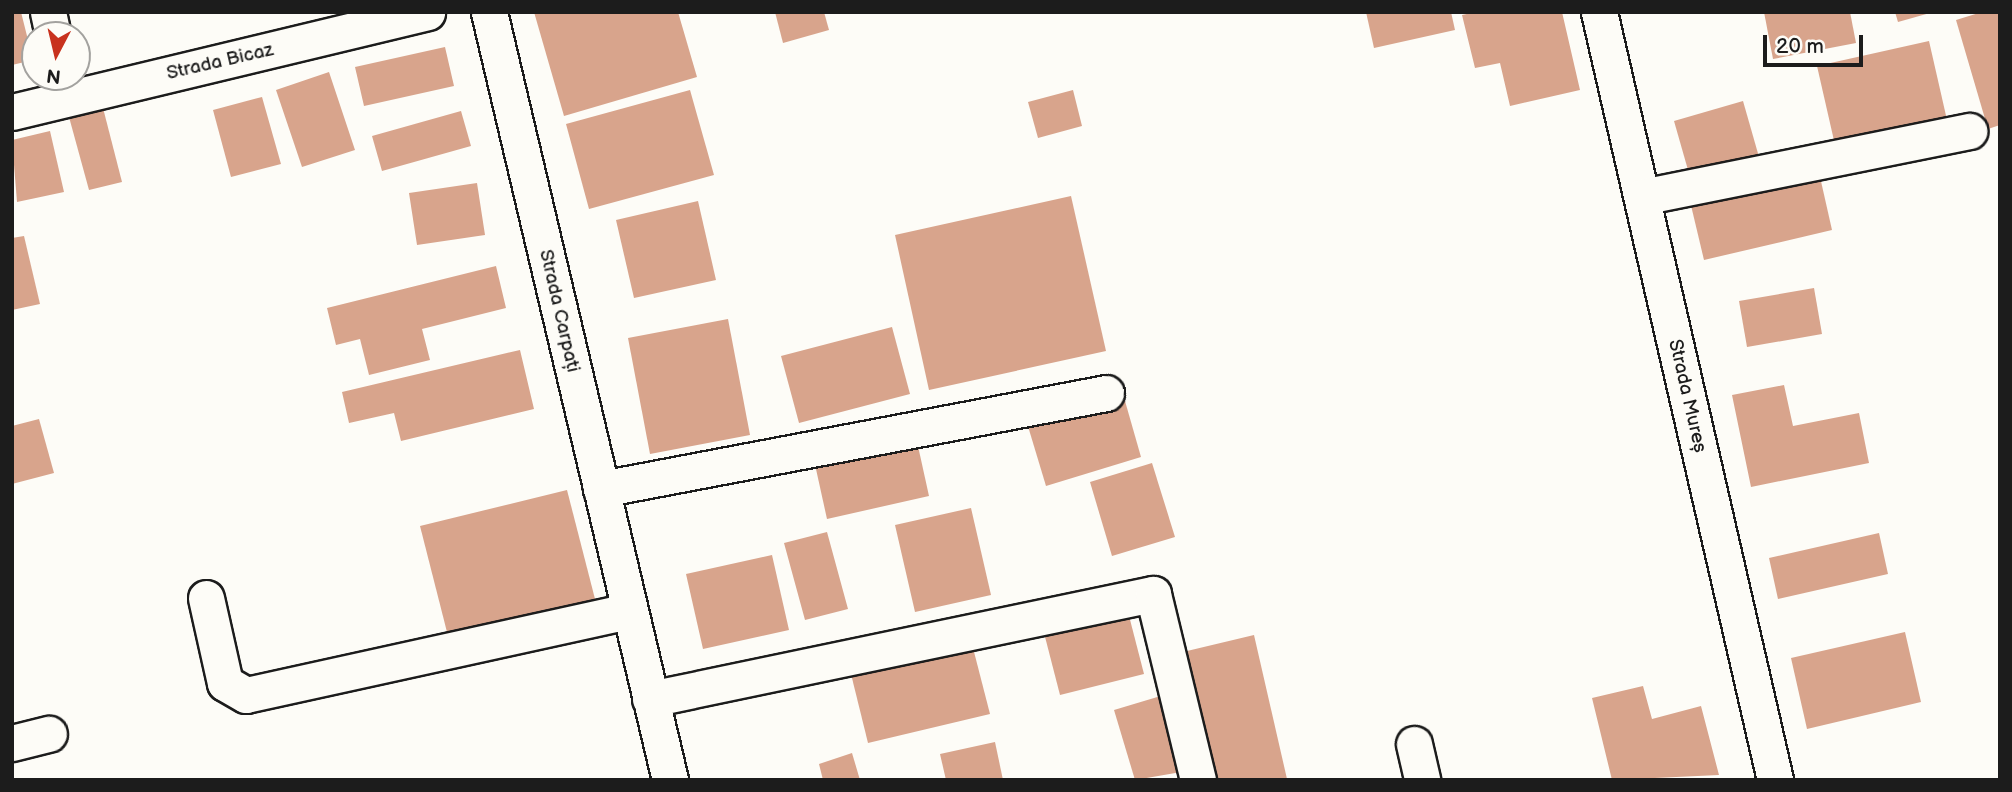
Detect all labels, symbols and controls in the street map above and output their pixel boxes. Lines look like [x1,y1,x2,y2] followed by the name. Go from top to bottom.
[21,21,91,91] north arrow
[1767,21,1867,65] scale bar
[1776,34,1824,59] text: 20 m
[164,39,276,85] street label: Strada Bicaz
[45,63,62,88] text: N
[534,247,584,375] street label: Strada Carpați
[1663,337,1711,455] street label: Strada Mureș

